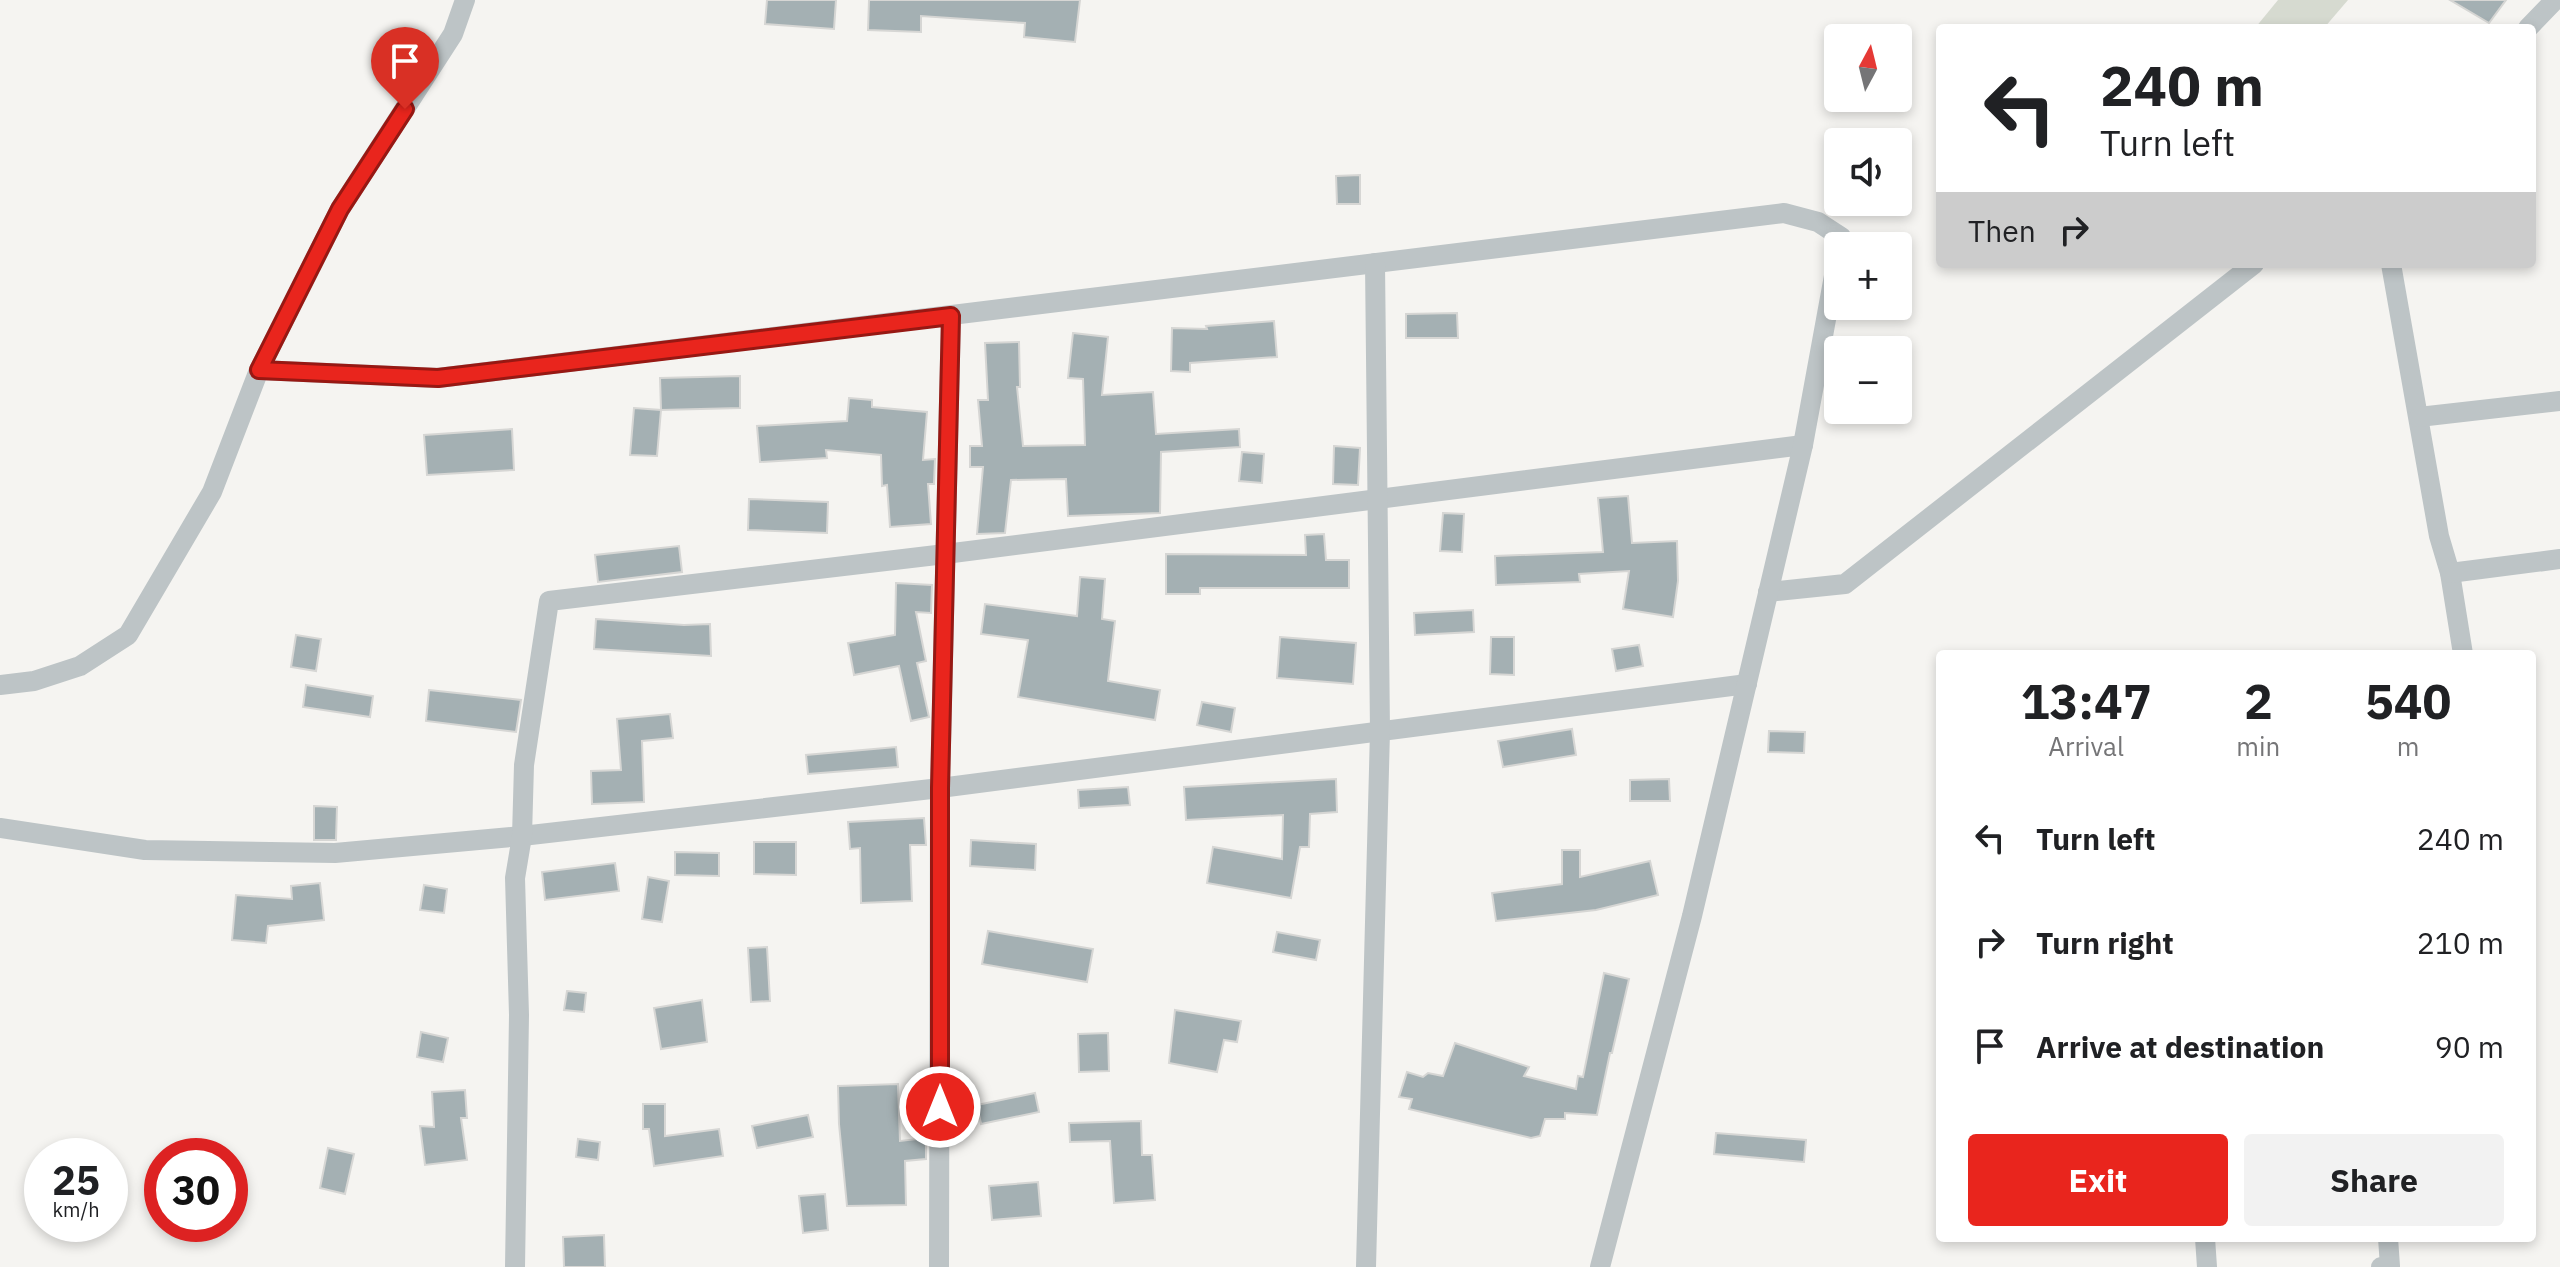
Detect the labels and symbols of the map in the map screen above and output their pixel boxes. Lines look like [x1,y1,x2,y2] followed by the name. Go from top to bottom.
[1824,24,1912,112] north arrow
[371,27,439,109] pin
[898,1065,982,1149] position arrow
[144,1138,248,1242] speed limit sign: 30

